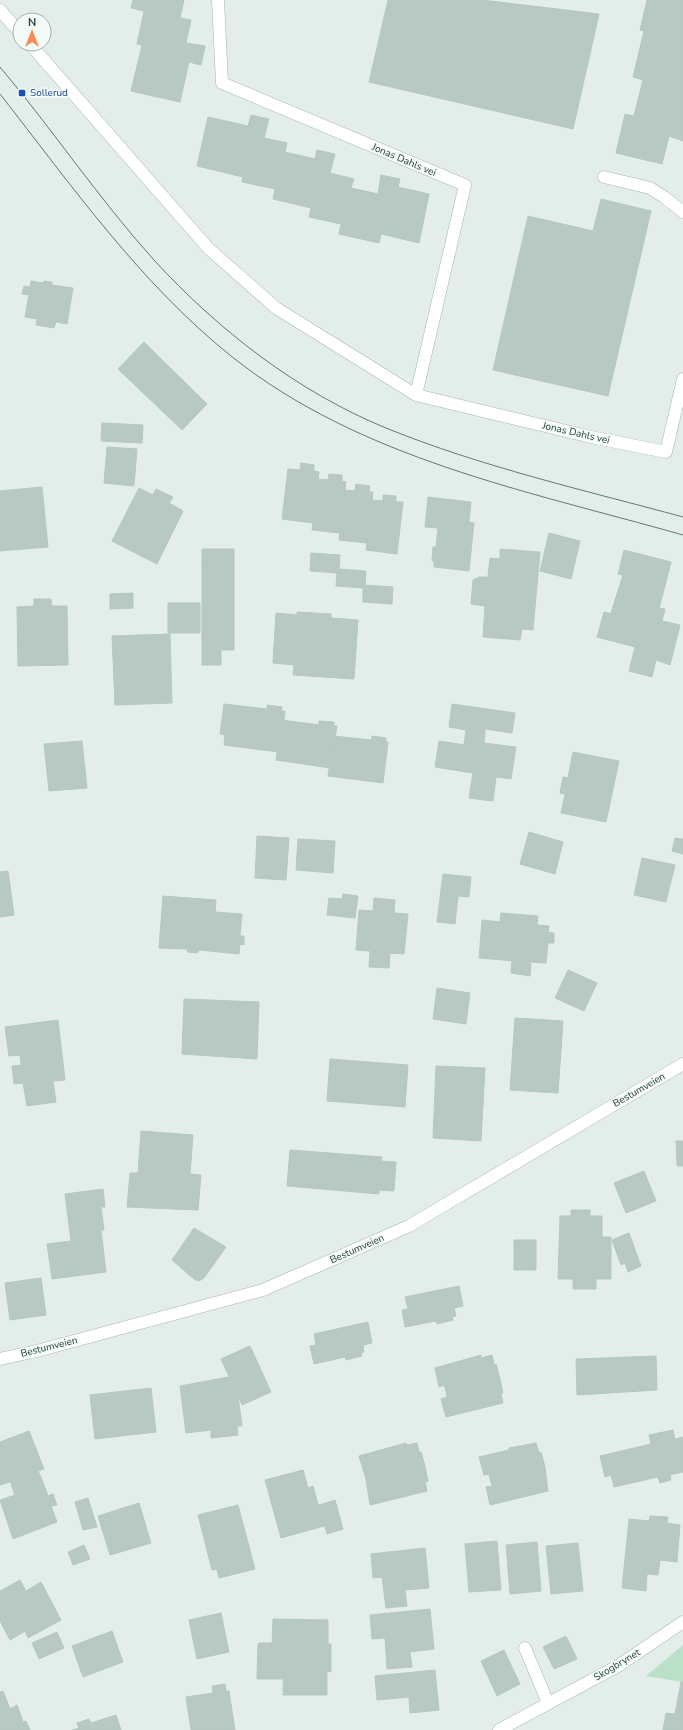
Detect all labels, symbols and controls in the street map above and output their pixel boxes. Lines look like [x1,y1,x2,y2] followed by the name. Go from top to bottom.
[12,12,52,52] north arrow
[28,15,36,30] text: N
[30,86,68,100] place label: Sollerud
[17,88,27,98] marker: Sollerud
[369,140,438,180] street label: Jonas Dahls vei
[540,418,611,448] street label: Jonas Dahls vei
[610,1069,668,1111] street label: Bestumveien
[328,1231,386,1267] street label: Bestumveien
[19,1333,79,1361] street label: Bestumveien
[591,1645,643,1684] street label: Skogbrynet

